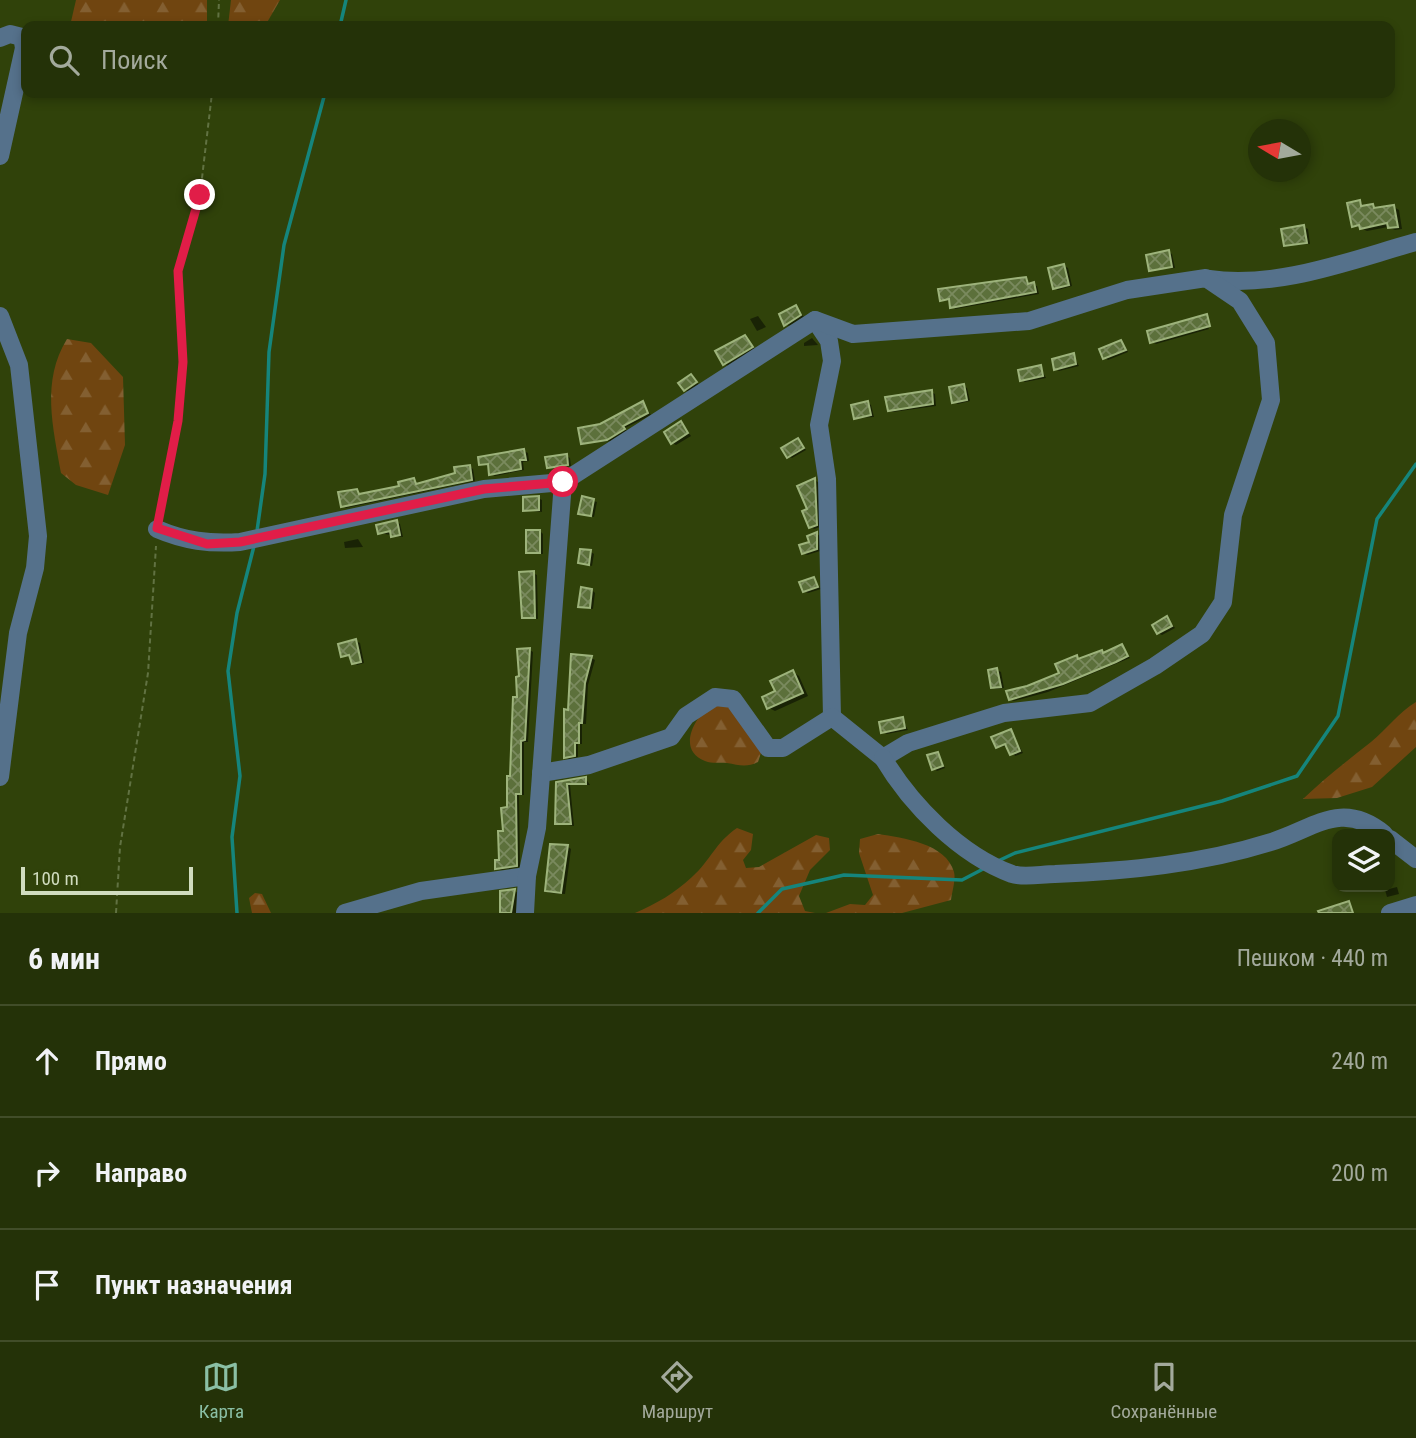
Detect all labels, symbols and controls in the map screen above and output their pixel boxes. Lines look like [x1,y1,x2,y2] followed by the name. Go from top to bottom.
[21,21,1395,98] search box
[45,41,83,79] icon: search
[101,45,168,75] text: Поиск
[1248,119,1311,182] north arrow
[184,179,215,210] route end
[547,466,578,497] route start
[1332,829,1395,892] map controls
[1332,829,1395,892] button: layers
[21,864,192,896] scale bar
[32,867,79,890] text: 100 m
[28,941,100,976] text: 6 мин
[1237,945,1388,972] text: Пешком · 440 m
[28,1042,66,1080] icon: ahead
[95,1046,167,1076] text: Прямо
[1331,1048,1388,1075] text: 240 m
[28,1154,66,1192] icon: right
[95,1158,187,1188] text: Направо
[1331,1160,1388,1187] text: 200 m
[28,1266,66,1304] icon: arrive
[95,1270,293,1300] text: Пункт назначения
[199,1358,244,1423] tab: Карта
[642,1358,713,1423] tab: Маршрут
[1111,1358,1217,1423] tab: Сохранённые

